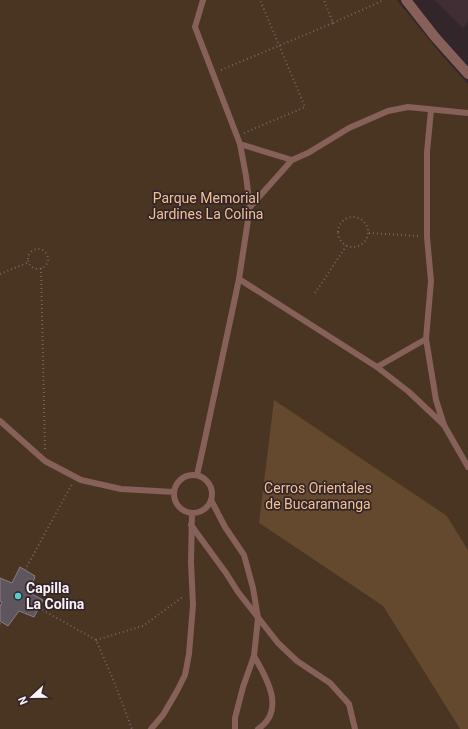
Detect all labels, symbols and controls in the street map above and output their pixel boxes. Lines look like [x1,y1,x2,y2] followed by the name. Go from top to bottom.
[149,190,264,222] park label: Parque Memorial Jardines La Colina
[264,480,372,512] park label: Cerros Orientales de Bucaramanga
[26,580,85,612] place label: Capilla La Colina
[13,591,23,601] marker: Capilla La Colina
[12,677,52,717] north arrow
[16,694,31,707] text: N

